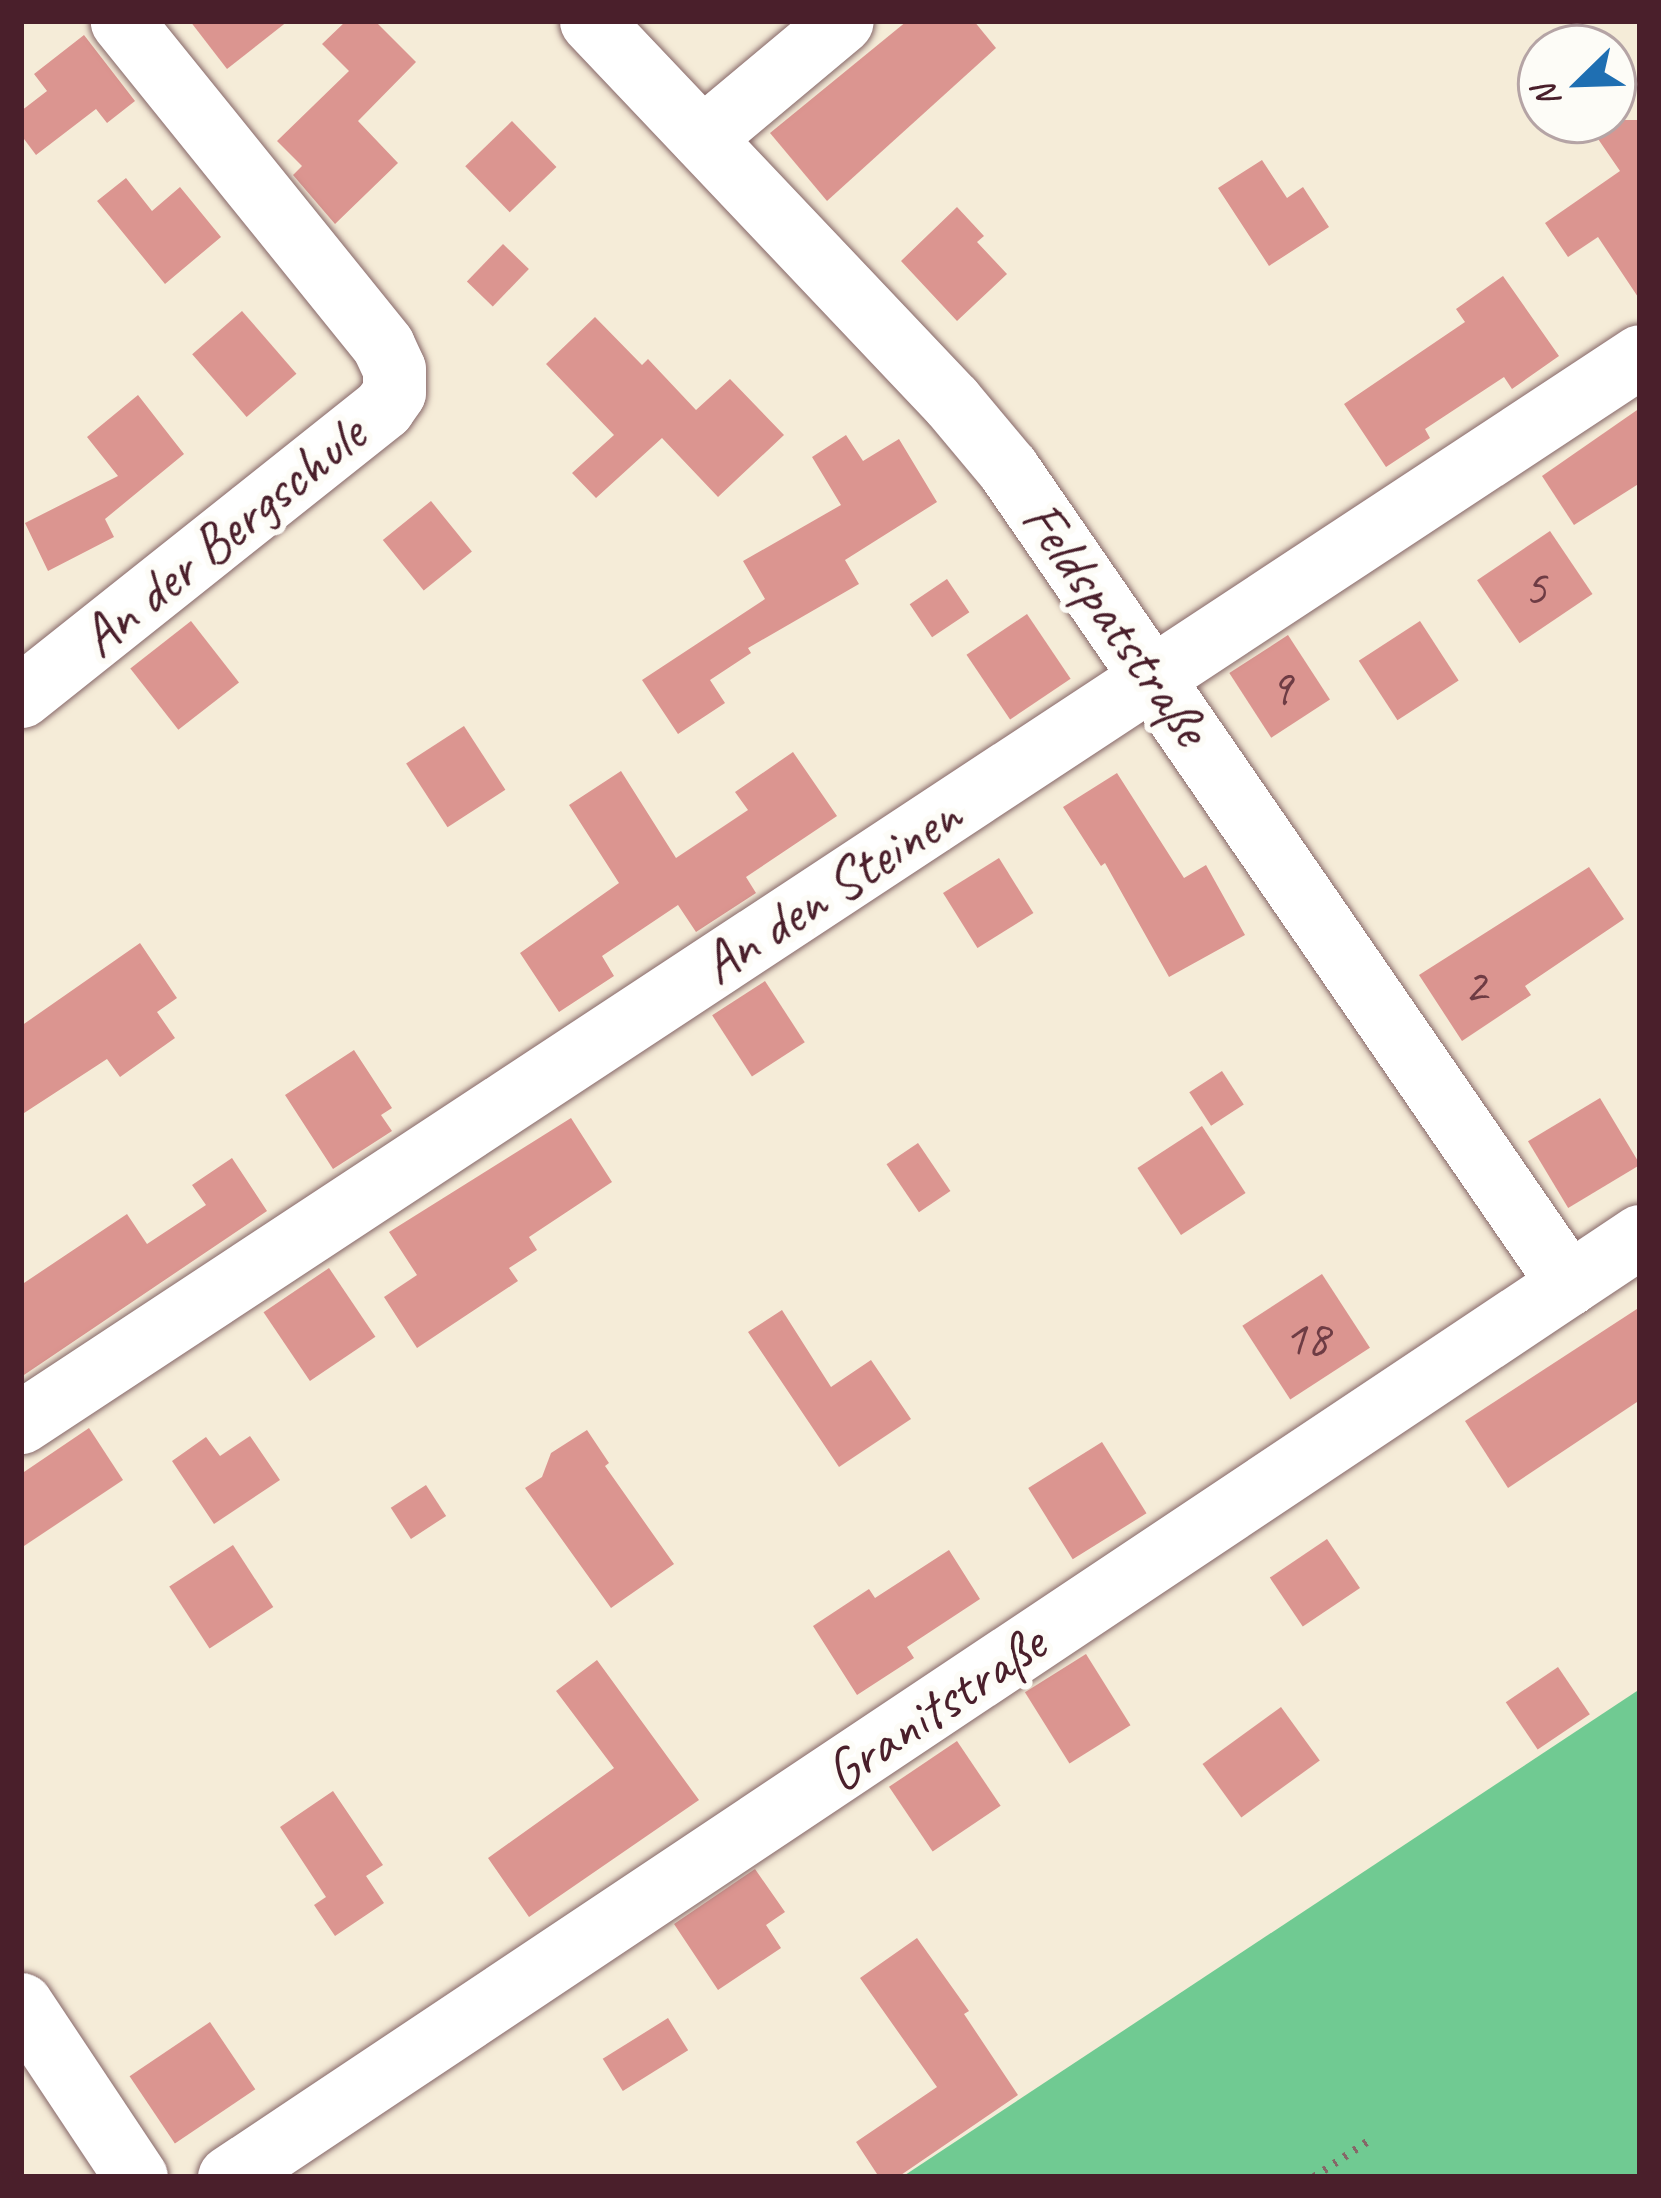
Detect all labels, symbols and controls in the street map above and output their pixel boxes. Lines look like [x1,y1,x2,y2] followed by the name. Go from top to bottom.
[1517,24,1637,144] north arrow
[1523,79,1570,115] text: N
[67,400,379,672] street label: An der Bergschule
[1007,488,1225,758] street label: Feldspatstraße
[1524,556,1546,618] house number: 5
[1269,656,1291,718] house number: 9
[689,781,973,999] street label: An den Steinen
[1464,954,1486,1016] house number: 2
[1283,1306,1329,1368] house number: 18
[812,1609,1058,1807] street label: Granitstraße

